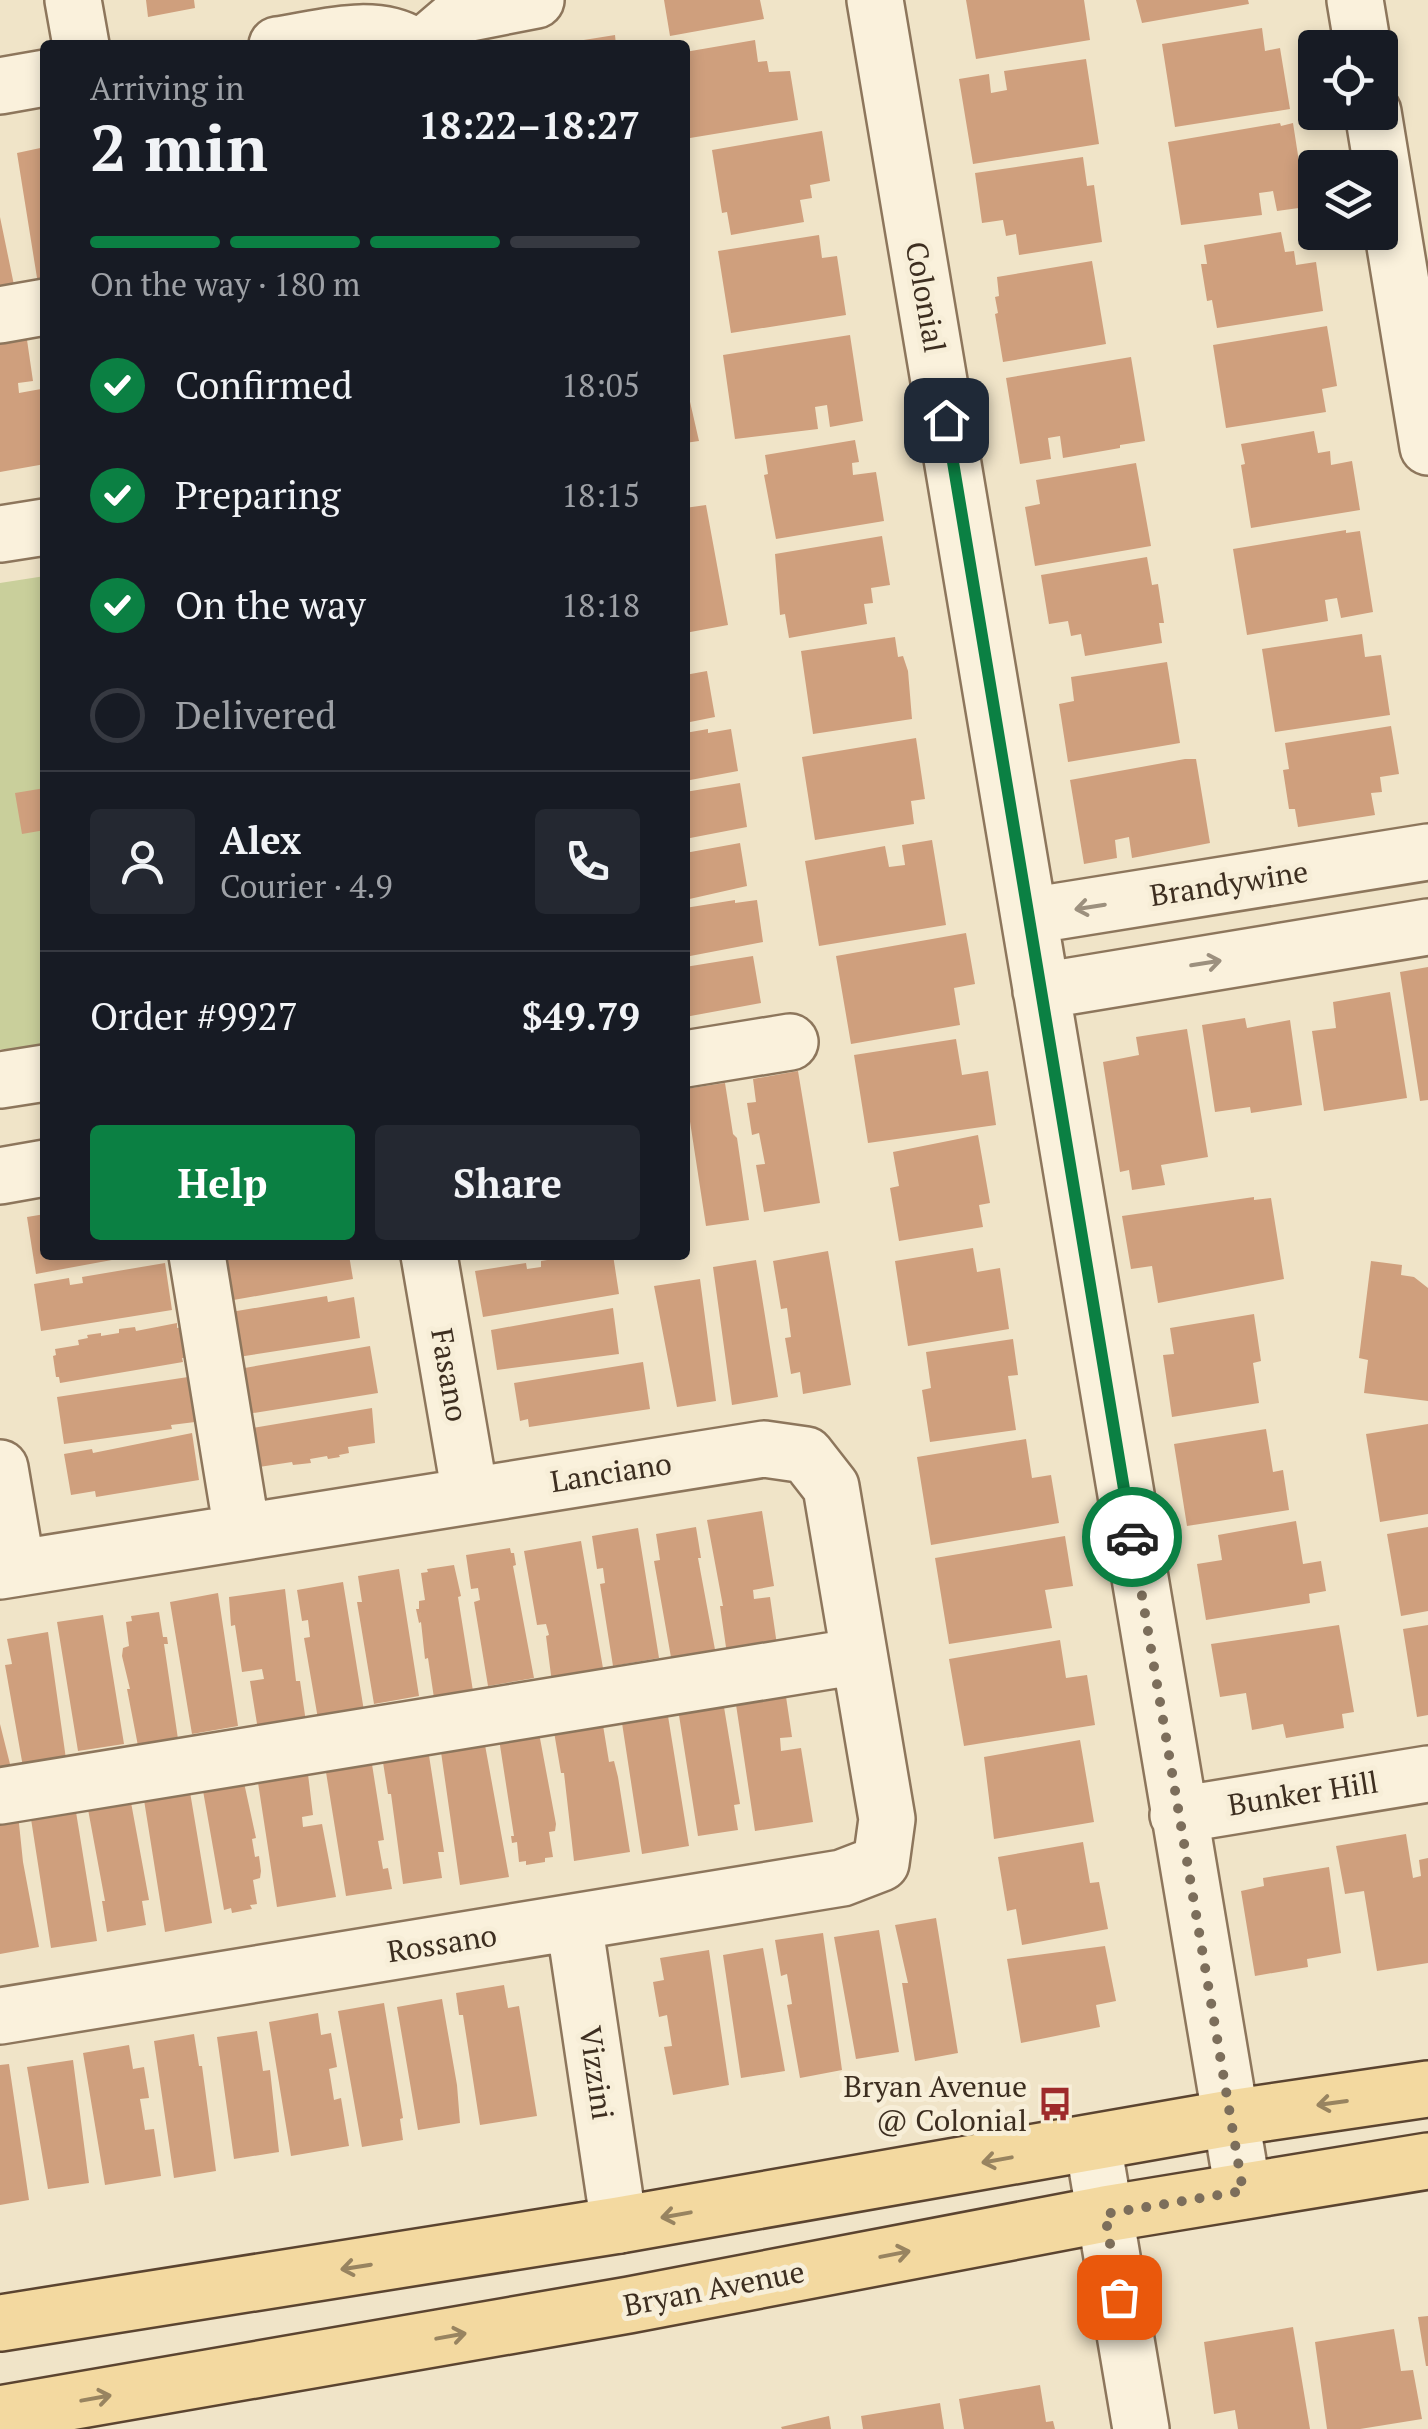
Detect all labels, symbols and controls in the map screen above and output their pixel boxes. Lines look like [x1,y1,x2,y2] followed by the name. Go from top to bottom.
[1298,30,1398,250] map controls
[1298,30,1398,130] button: locate
[90,67,244,109] text: Arriving in
[418,100,640,150] text: 18:22–18:27
[90,103,268,190] text: 2 min
[1298,150,1398,250] button: layers
[897,238,955,355] street label: Colonial
[90,263,360,305] text: On the way · 180 m
[90,358,145,413] icon: check
[175,360,353,410] text: Confirmed
[561,364,640,406] text: 18:05
[904,378,989,463] pin
[919,393,974,448] icon: home
[90,468,145,523] icon: check
[175,470,341,520] text: Preparing
[561,474,640,516] text: 18:15
[90,578,145,633] icon: check
[175,580,366,630] text: On the way
[561,584,640,626] text: 18:18
[175,690,336,740] text: Delivered
[90,809,195,914] button: person
[535,809,640,914] button: phone
[220,815,301,865] text: Alex
[1147,851,1311,915] street label: Brandywine
[220,865,392,907] text: Courier · 4.9
[1074,898,1107,916] one-way arrow
[1189,954,1222,972] one-way arrow
[90,991,298,1041] text: Order #9927
[521,991,640,1041] text: $49.79
[90,1125,355,1240] button: Help
[375,1125,640,1240] button: Share
[422,1325,478,1425] street label: Fasano
[547,1443,674,1501] street label: Lanciano
[1082,1487,1182,1587] courier
[1105,1510,1160,1565] icon: car
[1225,1761,1381,1825] street label: Bunker Hill
[384,1915,500,1971] street label: Rossano
[571,2024,623,2122] street label: Vizzini
[843,2066,1027,2140] place label: Bryan Avenue @ Colonial
[1036,2085,1074,2123] bus stop icon: Bryan Avenue @ Colonial
[1316,2095,1348,2113] one-way arrow
[981,2151,1014,2170] one-way arrow
[661,2206,693,2225] one-way arrow
[879,2244,911,2263] one-way arrow
[620,2251,808,2325] street label: Bryan Avenue
[1077,2255,1162,2340] pin
[340,2258,372,2277] one-way arrow
[1092,2270,1147,2325] icon: bag
[434,2326,466,2345] one-way arrow
[79,2388,112,2407] one-way arrow

